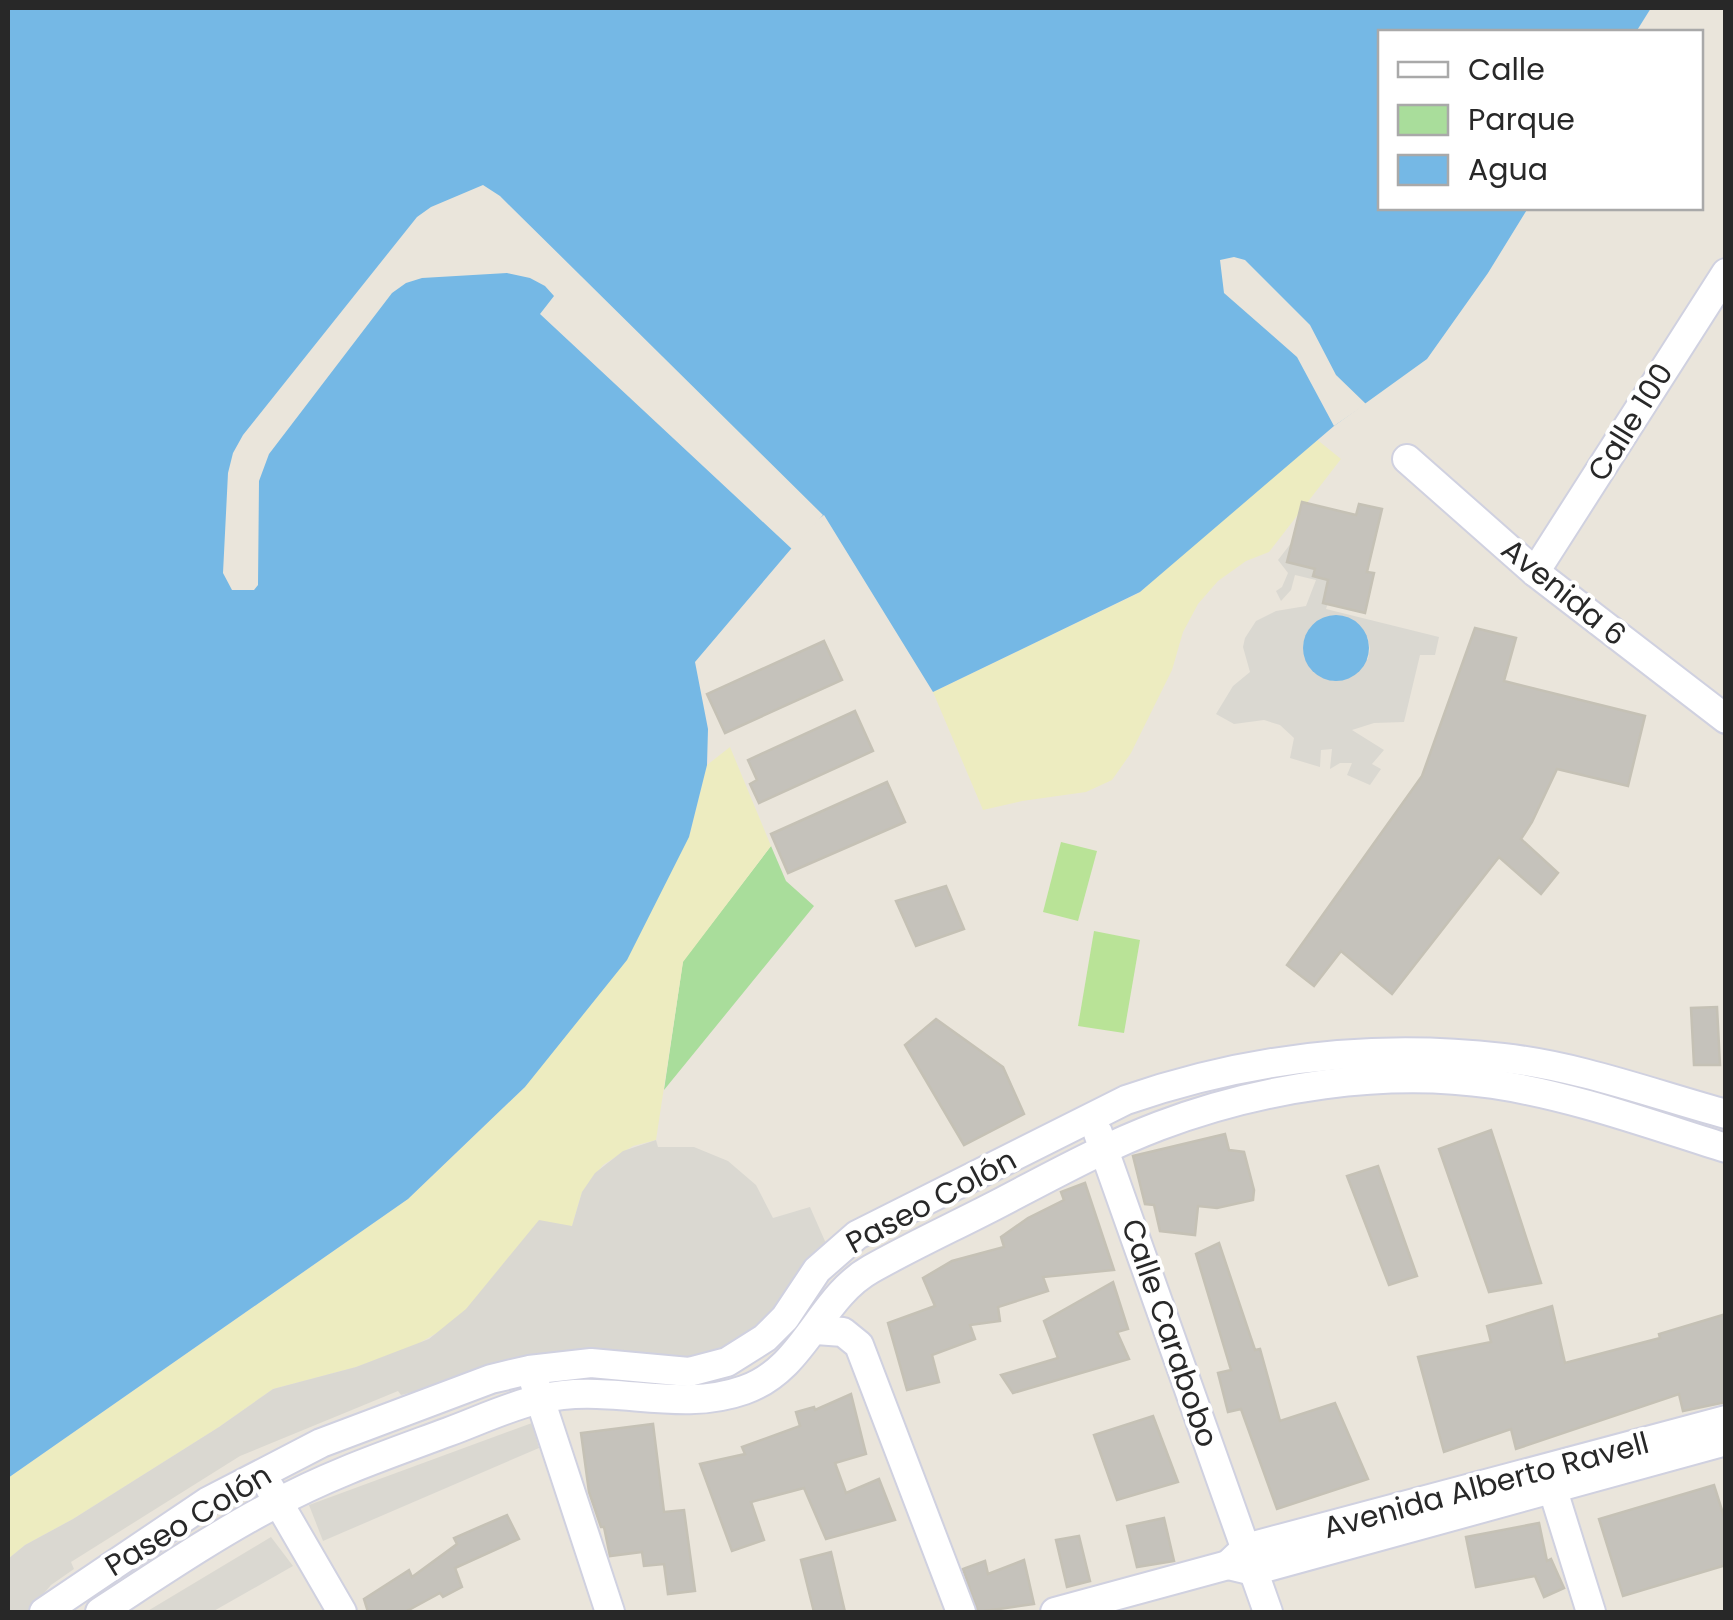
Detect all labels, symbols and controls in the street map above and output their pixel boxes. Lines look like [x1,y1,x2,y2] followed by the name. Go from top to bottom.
[1378,30,1703,210] legend
[1468,48,1545,91] text: Calle
[1468,98,1575,141] text: Parque
[1468,148,1548,191] text: Agua
[1577,355,1683,489] street label: Calle 100
[1492,528,1636,656] street label: Avenida 6
[838,1138,1024,1264] street label: Paseo Colón
[1111,1213,1229,1453] street label: Calle Carabobo
[1318,1421,1654,1549] street label: Avenida Alberto Ravell
[97,1453,279,1587] street label: Paseo Colón

